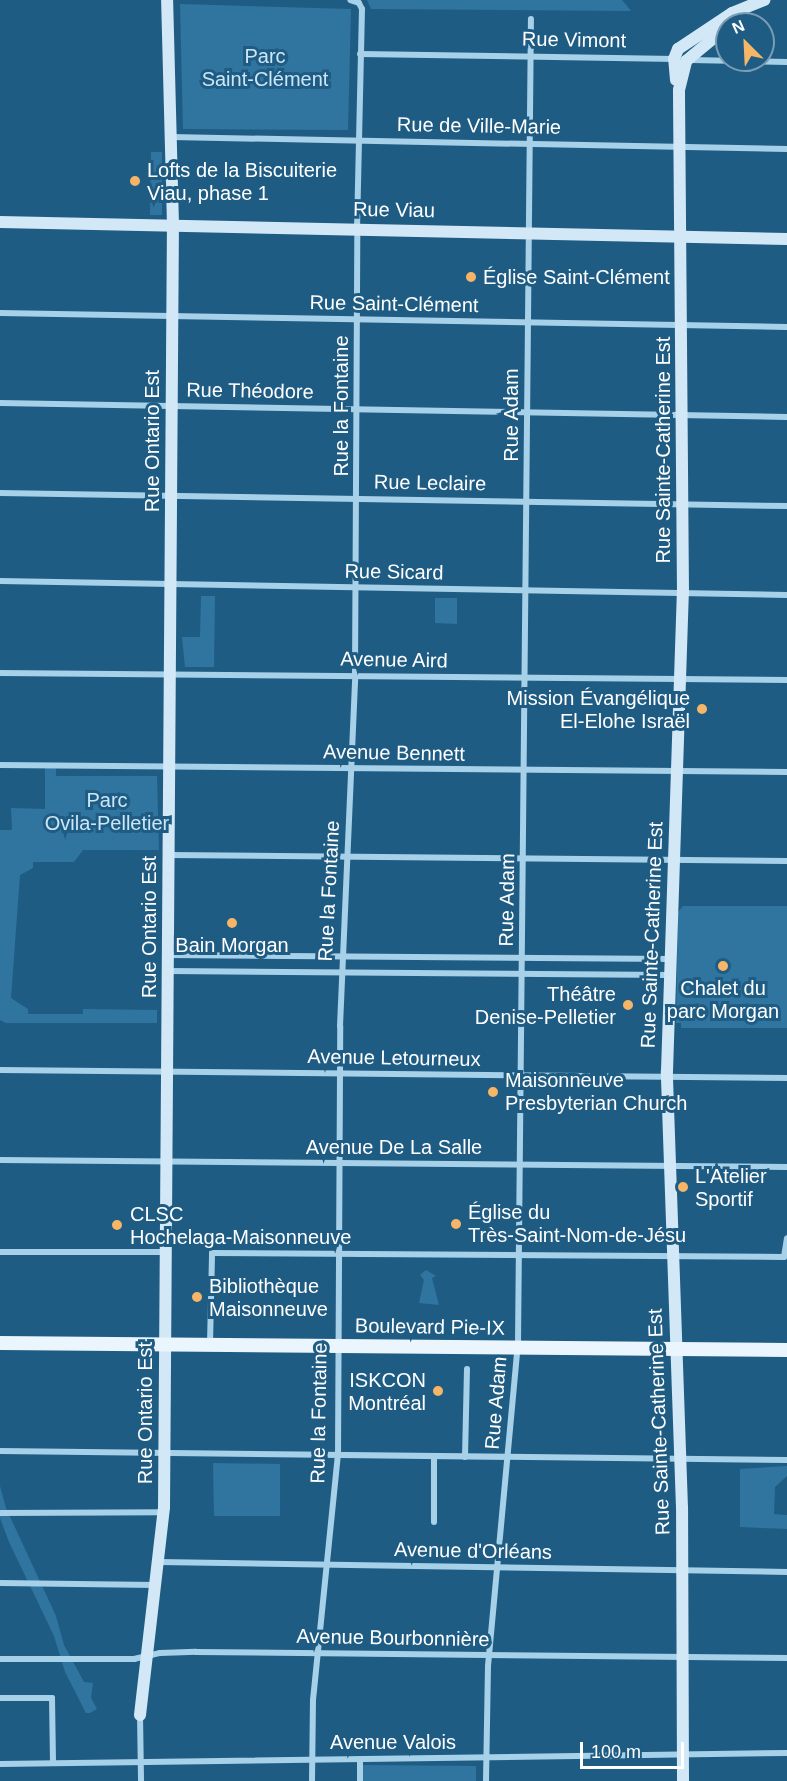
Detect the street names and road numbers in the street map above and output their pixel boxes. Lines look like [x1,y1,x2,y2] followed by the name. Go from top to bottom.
[522,27,626,53] street label: Rue Vimont
[397,113,561,139] street label: Rue de Ville-Marie
[353,197,435,223] street label: Rue Viau
[309,291,479,317] street label: Rue Saint-Clément
[329,335,353,477] street label: Rue la Fontaine
[651,337,675,563] street label: Rue Sainte-Catherine Est
[499,368,523,462] street label: Rue Adam
[140,370,164,512] street label: Rue Ontario Est
[186,378,314,404] street label: Rue Théodore
[374,470,486,496] street label: Rue Leclaire
[344,559,444,585] street label: Rue Sicard
[340,647,448,673] street label: Avenue Aird
[323,740,465,766] street label: Avenue Bennett
[313,820,345,962] street label: Rue la Fontaine
[636,821,668,1049] street label: Rue Sainte-Catherine Est
[494,853,520,947] street label: Rue Adam
[137,856,161,998] street label: Rue Ontario Est
[307,1044,481,1072] street label: Avenue Letourneux
[306,1135,482,1159] street label: Avenue De La Salle
[643,1308,675,1536] street label: Rue Sainte-Catherine Est
[355,1314,505,1340] street label: Boulevard Pie-IX
[133,1342,157,1484] street label: Rue Ontario Est
[306,1342,332,1484] street label: Rue la Fontaine
[480,1355,512,1451] street label: Rue Adam
[394,1538,552,1564] street label: Avenue d'Orléans
[296,1624,490,1652] street label: Avenue Bourbonnière
[330,1730,456,1754] street label: Avenue Valois

